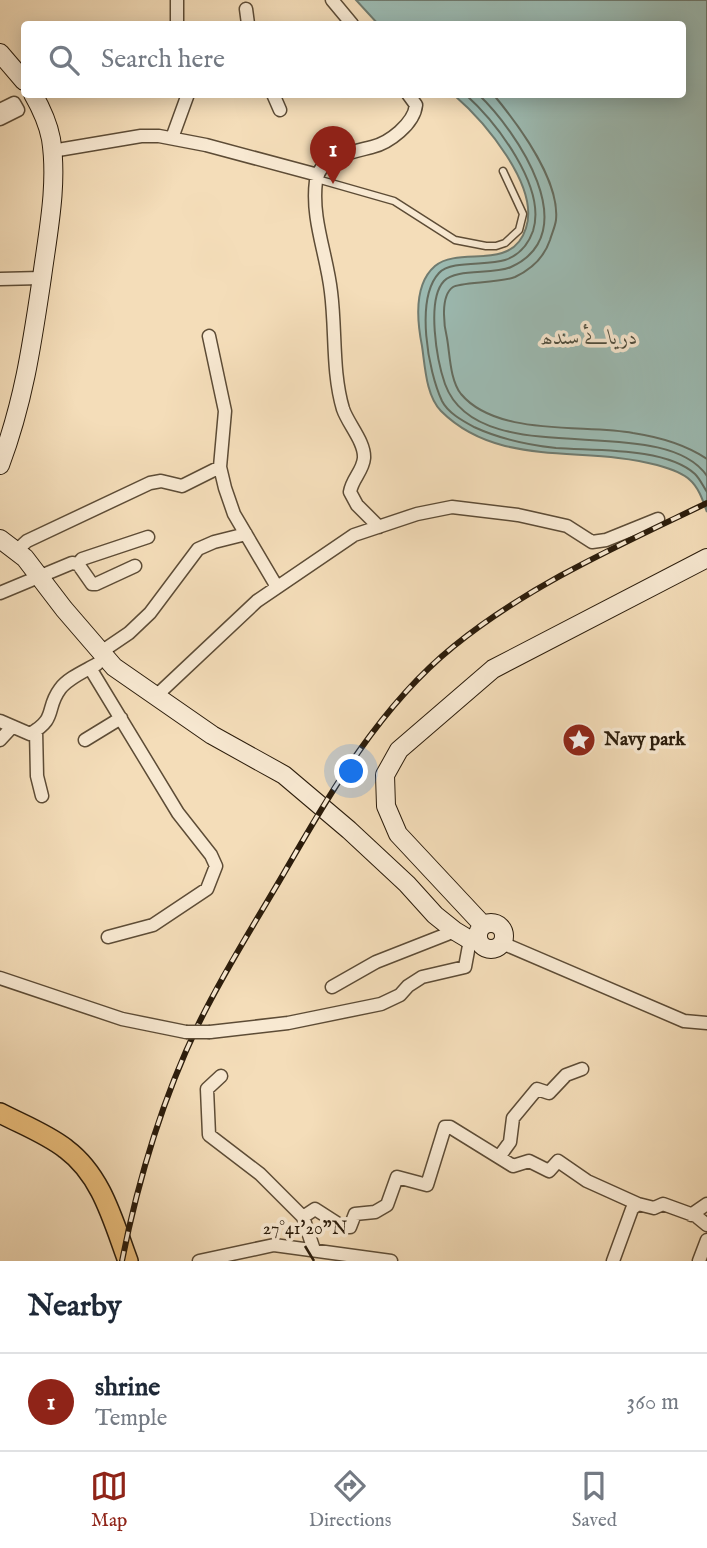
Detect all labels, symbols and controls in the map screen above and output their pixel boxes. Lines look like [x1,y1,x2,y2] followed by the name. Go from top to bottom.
[21,21,686,98] search box
[45,41,83,79] icon: search
[101,43,225,76] text: Search here
[310,126,356,184] pin: 1
[540,323,638,352] water label: دریائے سندھ
[560,721,598,759] place icon: Navy park
[603,728,686,752] place label: Navy park
[334,754,368,788] your location
[263,1218,348,1241] text: 27°41'20"N
[28,1288,121,1326] text: Nearby
[95,1371,160,1404] text: shrine
[47,1388,55,1417] text: 1
[627,1388,679,1417] text: 360 m
[95,1404,167,1433] text: Temple
[90,1467,128,1533] tab: Map
[309,1467,391,1533] tab: Directions
[572,1467,617,1533] tab: Saved

